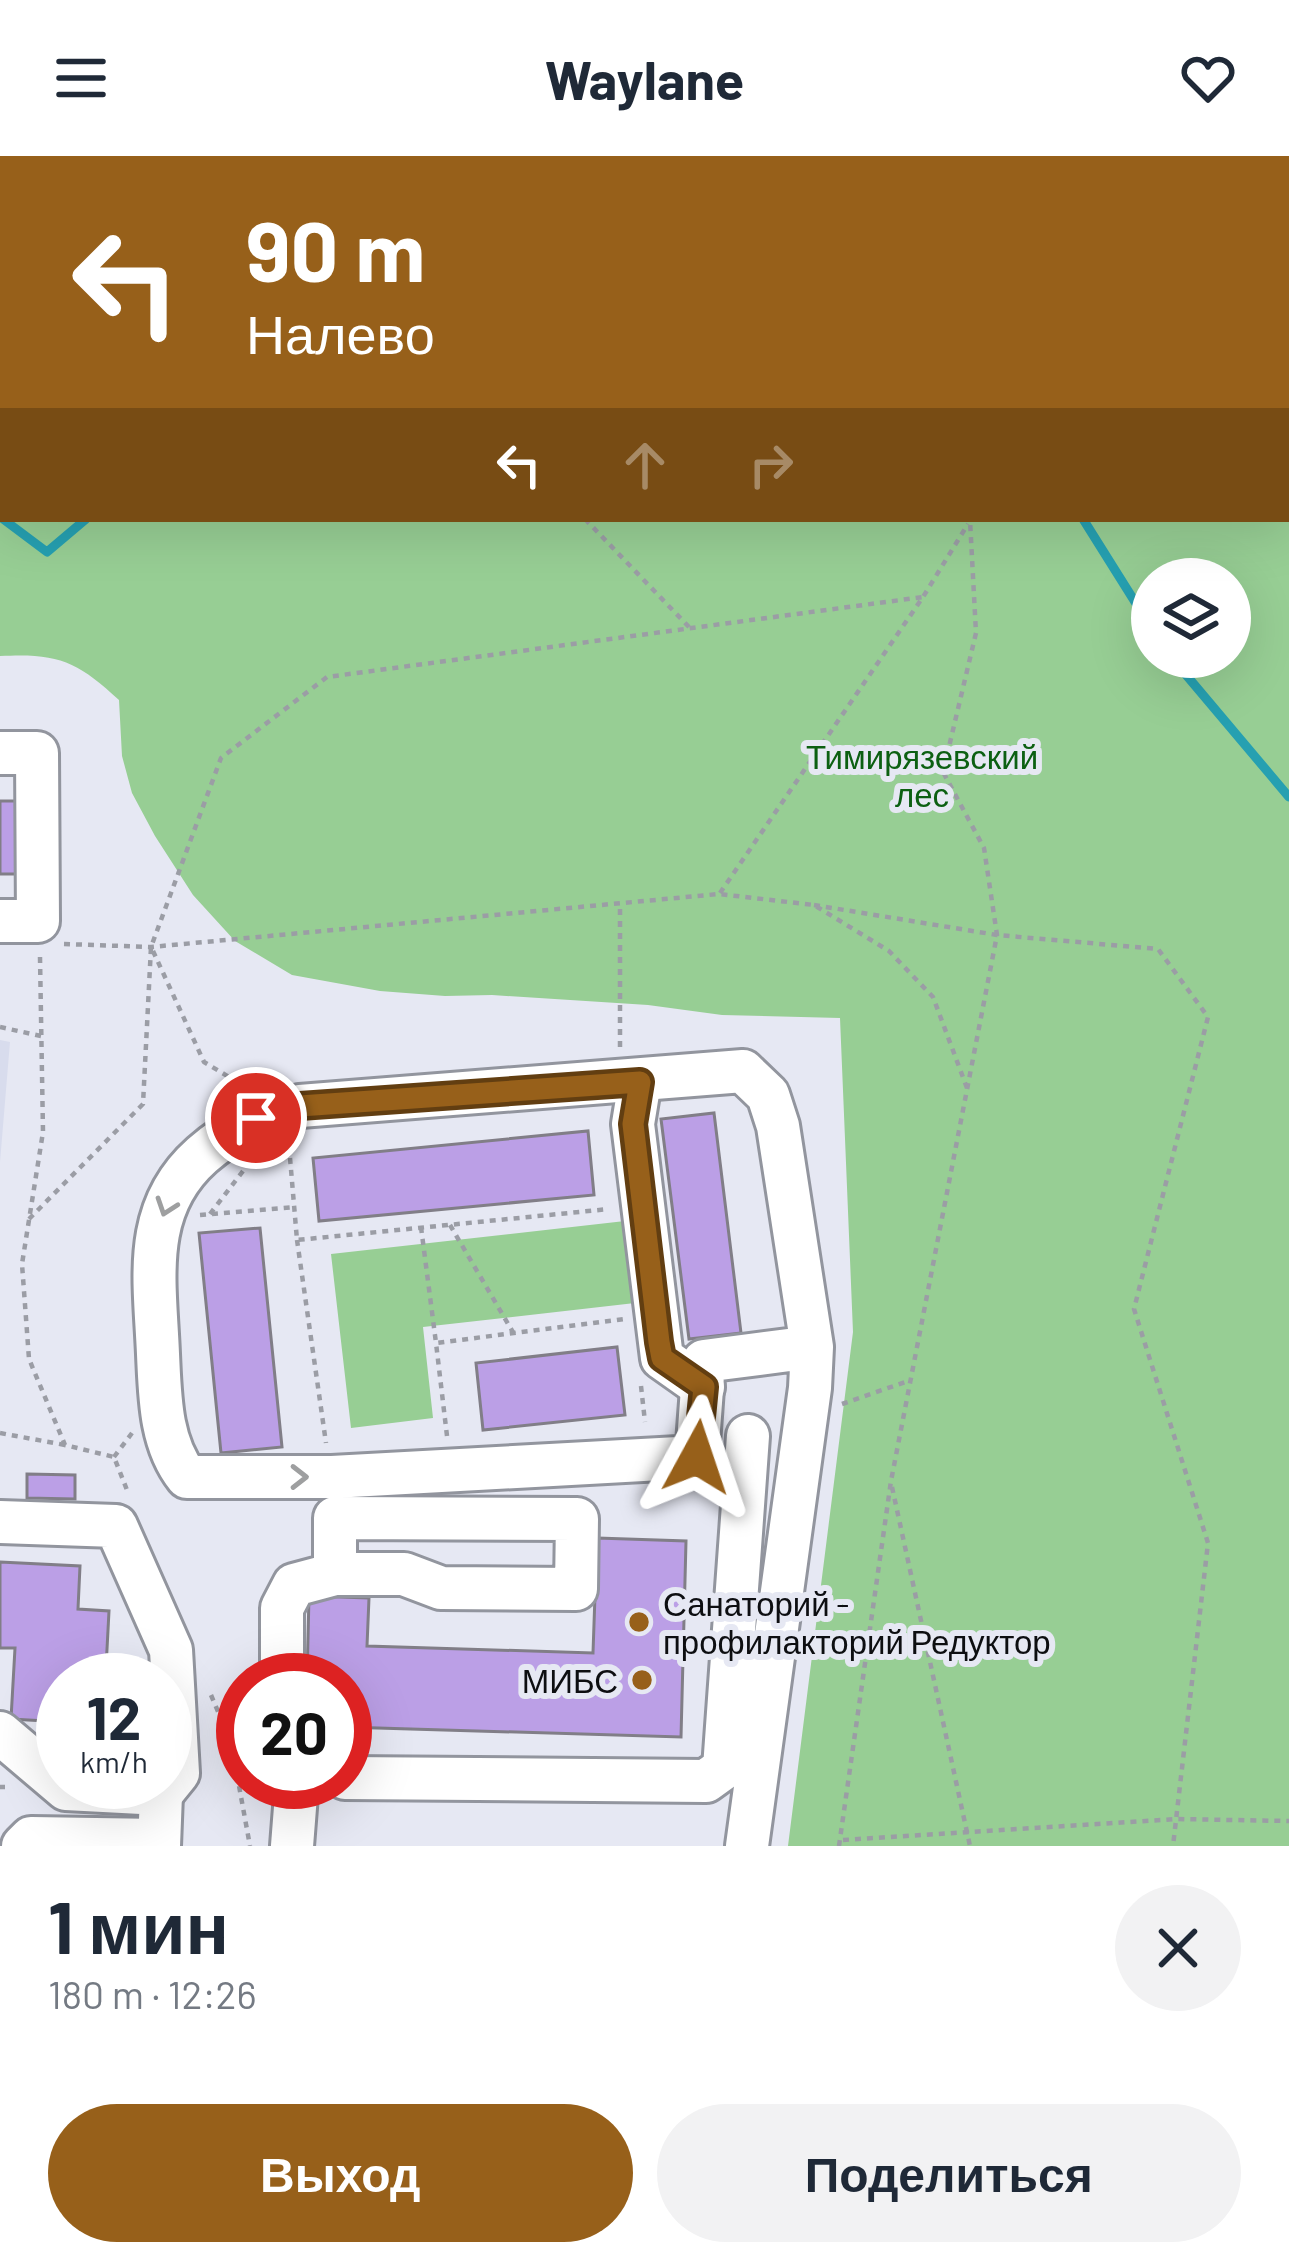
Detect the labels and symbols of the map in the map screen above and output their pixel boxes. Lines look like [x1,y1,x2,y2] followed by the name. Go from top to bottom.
[806,736,1038,814] park label: Тимирязевский лес
[205,1067,307,1169] pin
[156,1196,180,1217] one-way arrow
[634,1394,760,1520] position arrow
[291,1464,309,1490] one-way arrow
[663,1583,1051,1661] place label: Санаторий - профилакторий Редуктор
[626,1609,652,1635] marker: Санаторий - профилакторий Редуктор
[216,1653,372,1809] speed limit sign: 20
[522,1660,618,1700] place label: МИБС
[629,1667,655,1693] marker: МИБС

